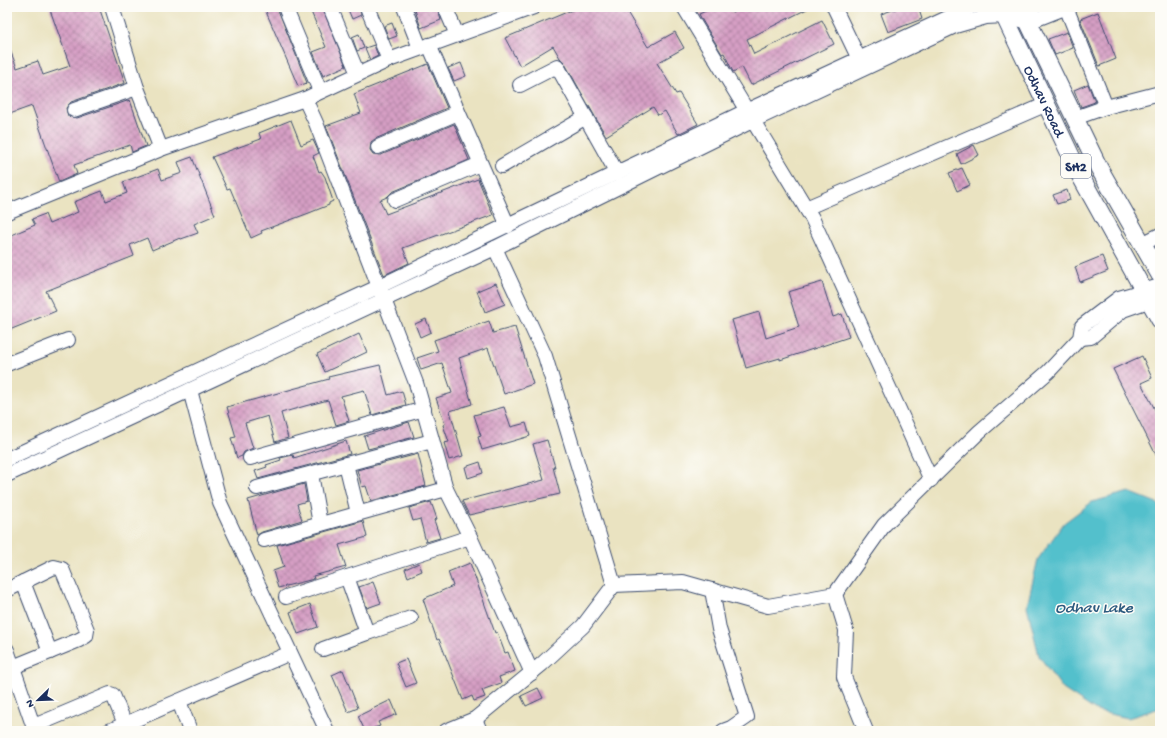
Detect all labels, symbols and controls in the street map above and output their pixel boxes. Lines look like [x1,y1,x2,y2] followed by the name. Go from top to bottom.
[1018,63,1068,142] street label: Odhav Road
[1061,154,1091,178] road number: SH2
[1055,600,1133,619] water label: Odhav Lake
[18,680,58,720] north arrow
[24,697,38,709] text: N

